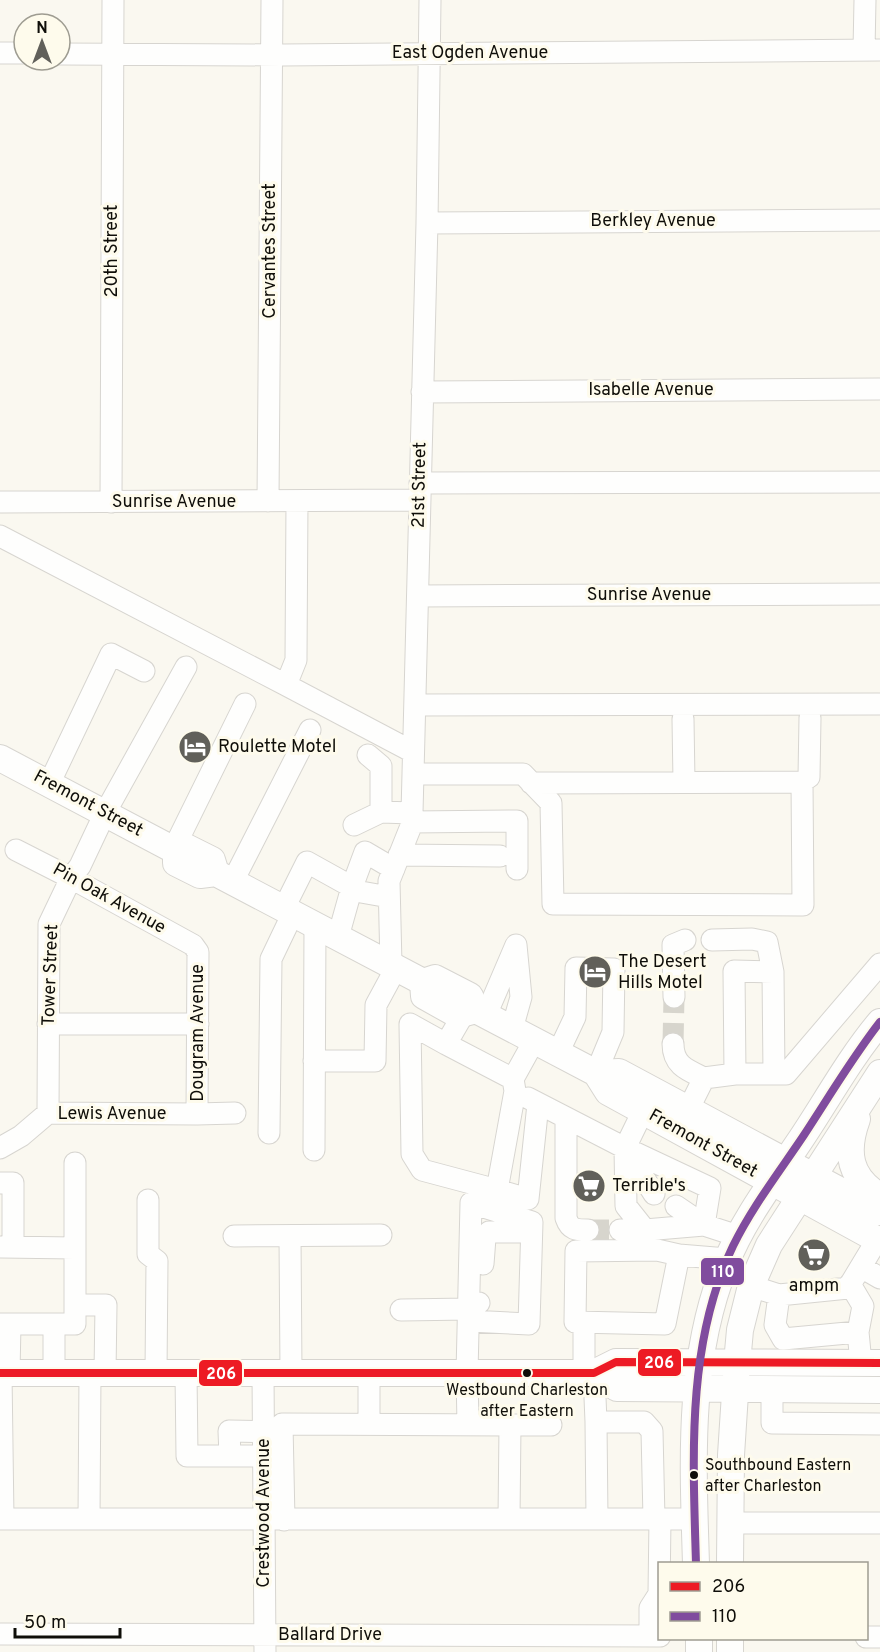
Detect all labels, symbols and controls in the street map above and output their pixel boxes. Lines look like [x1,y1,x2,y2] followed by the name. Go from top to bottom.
[12,12,72,72] north arrow
[36,19,48,39] text: N
[392,42,548,65] street label: East Ogden Avenue
[259,183,282,319] street label: Cervantes Street
[101,205,124,297] street label: 20th Street
[590,210,716,233] street label: Berkley Avenue
[588,379,714,402] street label: Isabelle Avenue
[408,442,432,528] street label: 21st Street
[112,491,236,514] street label: Sunrise Avenue
[587,584,711,607] street label: Sunrise Avenue
[177,729,213,765] hotel icon: Roulette Motel
[218,736,336,759] place label: Roulette Motel
[29,765,147,843] street label: Fremont Street
[48,858,170,940] street label: Pin Oak Avenue
[38,924,64,1026] street label: Tower Street
[618,951,707,995] place label: The Desert Hills Motel
[577,954,613,990] hotel icon: The Desert Hills Motel
[187,964,210,1102] street label: Dougram Avenue
[57,1103,167,1126] street label: Lewis Avenue
[644,1105,762,1183] street label: Fremont Street
[571,1168,607,1204] supermarket icon: Terrible's
[612,1175,686,1198] place label: Terrible's
[796,1237,832,1273] supermarket icon: ampm
[700,1257,745,1286] line badge: 110
[711,1263,735,1283] text: 110
[789,1275,839,1298] place label: ampm
[637,1348,682,1377] line badge: 206
[644,1354,674,1374] text: 206
[198,1359,243,1387] line badge: 206
[206,1365,236,1385] text: 206
[521,1367,533,1379] marker: Westbound Charleston after Eastern
[446,1381,608,1422] place label: Westbound Charleston after Eastern
[253,1438,276,1588] street label: Crestwood Avenue
[705,1456,851,1497] place label: Southbound Eastern after Charleston
[688,1469,700,1481] marker: Southbound Eastern after Charleston
[658,1562,868,1640] legend
[712,1576,745,1599] text: 206
[15,1601,120,1639] scale bar
[712,1606,737,1629] text: 110
[24,1612,66,1635] text: 50 m
[278,1624,382,1647] street label: Ballard Drive

